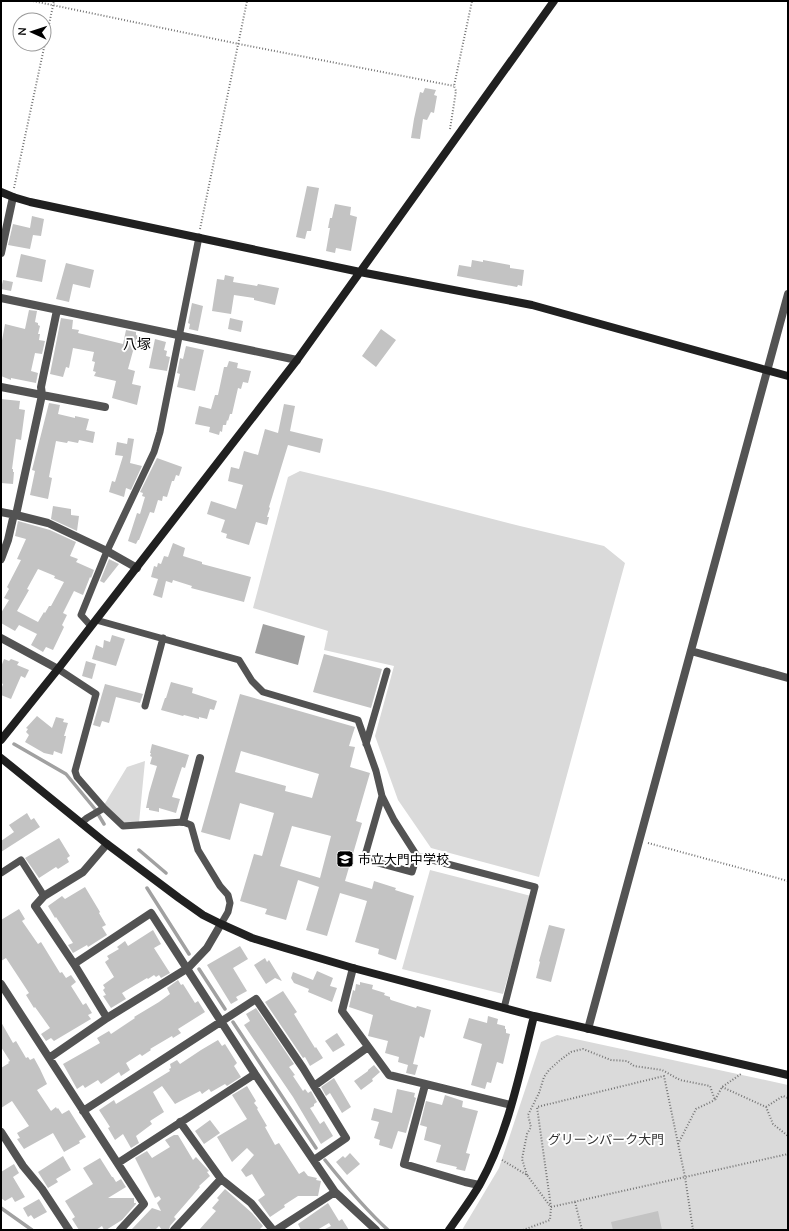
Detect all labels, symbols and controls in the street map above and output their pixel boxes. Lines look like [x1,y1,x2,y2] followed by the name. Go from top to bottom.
[12,12,52,52] north arrow
[15,27,30,36] text: N
[123,335,151,354] district label: 八塚
[335,849,355,869] school or university icon: 市立大門中学校
[358,851,449,869] place label: 市立大門中学校
[548,1131,664,1149] park label: グリーンパーク大門

